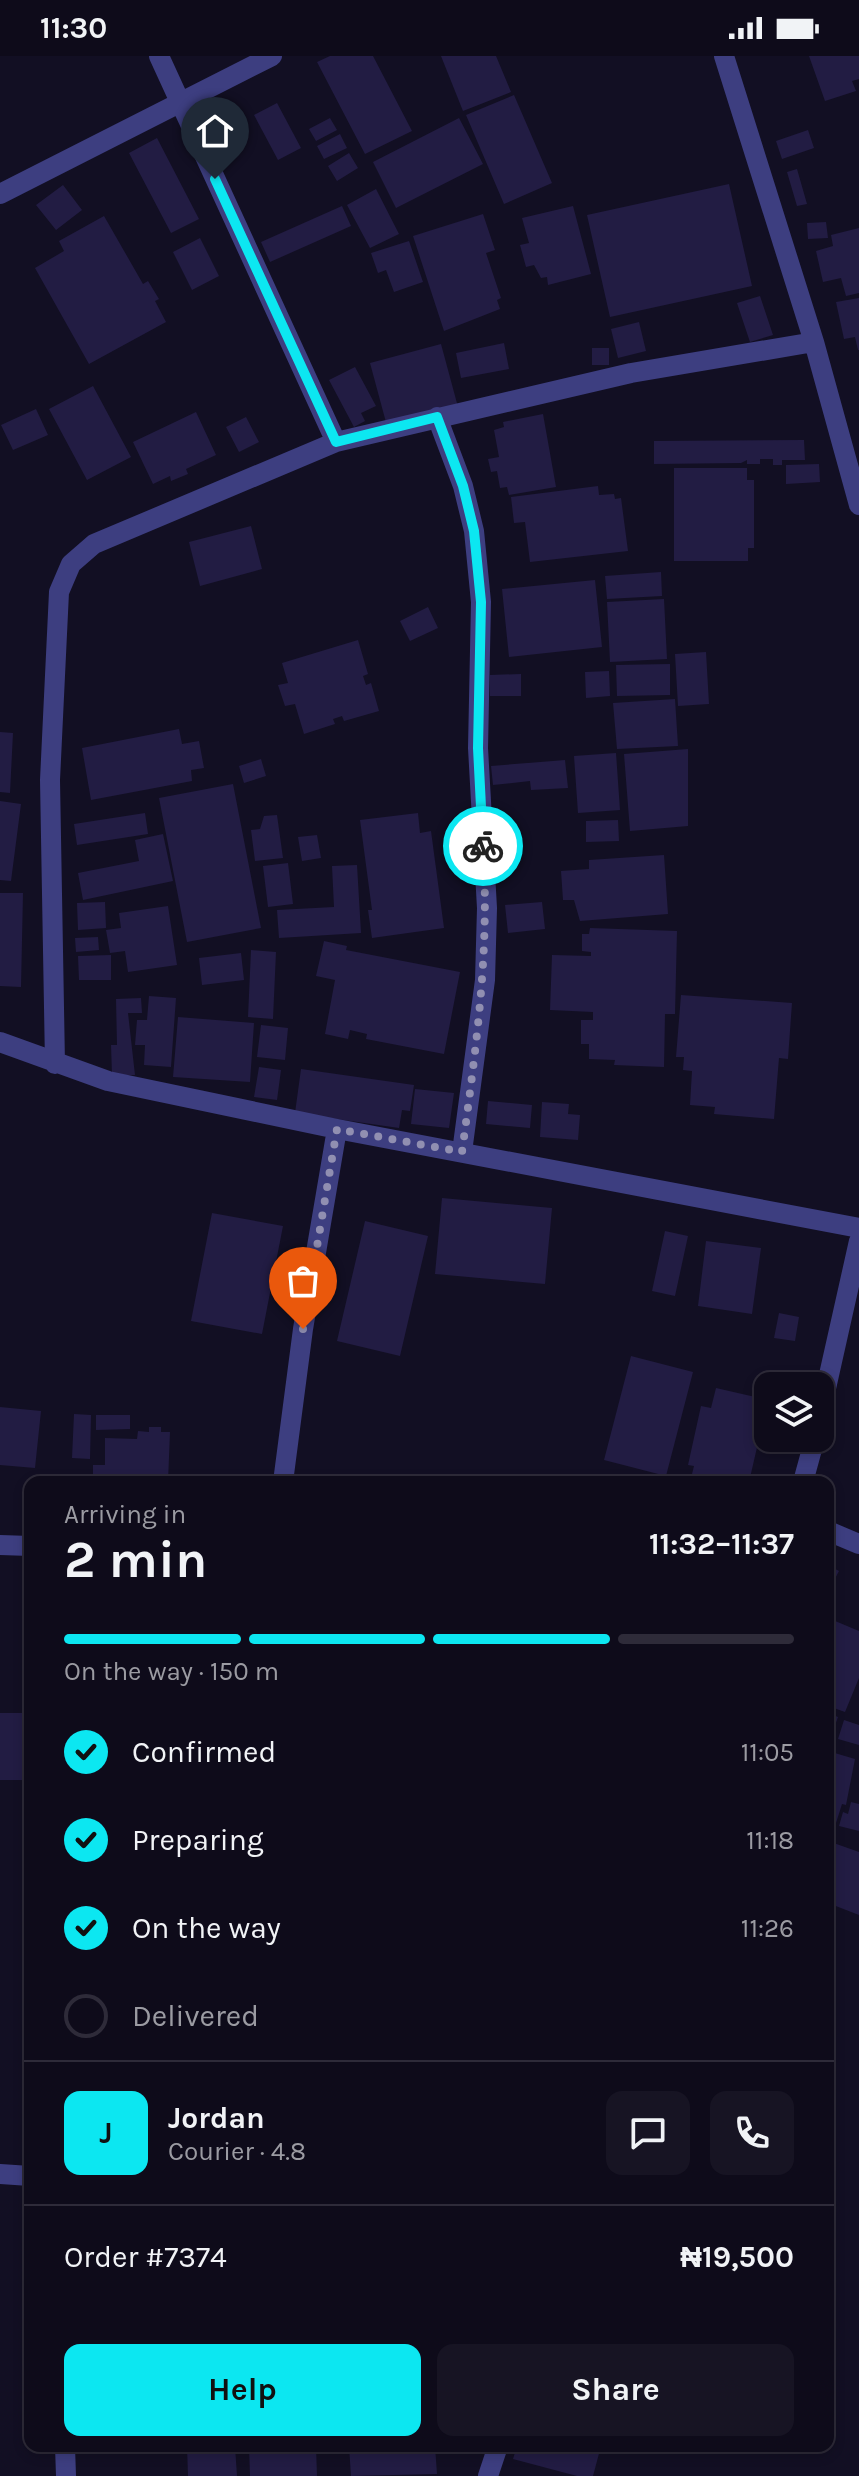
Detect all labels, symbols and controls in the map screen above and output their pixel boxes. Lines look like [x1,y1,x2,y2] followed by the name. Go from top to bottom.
[40,10,107,46] text: 11:30
[181,97,249,179] pin
[193,109,237,153] icon: home
[443,806,523,886] courier
[461,824,505,868] icon: bike
[269,1247,337,1329] pin
[281,1259,325,1303] icon: bag
[754,1372,834,1452] map controls
[754,1372,834,1452] button: layers
[64,1499,186,1530] text: Arriving in
[649,1526,794,1562] text: 11:32–11:37
[64,1529,207,1590] text: 2 min
[64,1656,279,1687] text: On the way · 150 m
[64,1730,108,1774] icon: check
[132,1734,276,1770] text: Confirmed
[741,1737,794,1768] text: 11:05
[64,1818,108,1862] icon: check
[132,1822,264,1858] text: Preparing
[746,1825,794,1856] text: 11:18
[64,1906,108,1950] icon: check
[132,1910,281,1946] text: On the way
[741,1913,794,1944] text: 11:26
[132,1998,259,2034] text: Delivered
[606,2091,690,2175] button: chat
[710,2091,794,2175] button: phone
[168,2100,265,2136] text: Jordan
[99,2115,113,2151] text: J
[168,2136,306,2167] text: Courier · 4.8
[64,2239,227,2275] text: Order #7374
[680,2239,794,2275] text: ₦19,500
[64,2344,421,2436] button: Help
[437,2344,794,2436] button: Share

